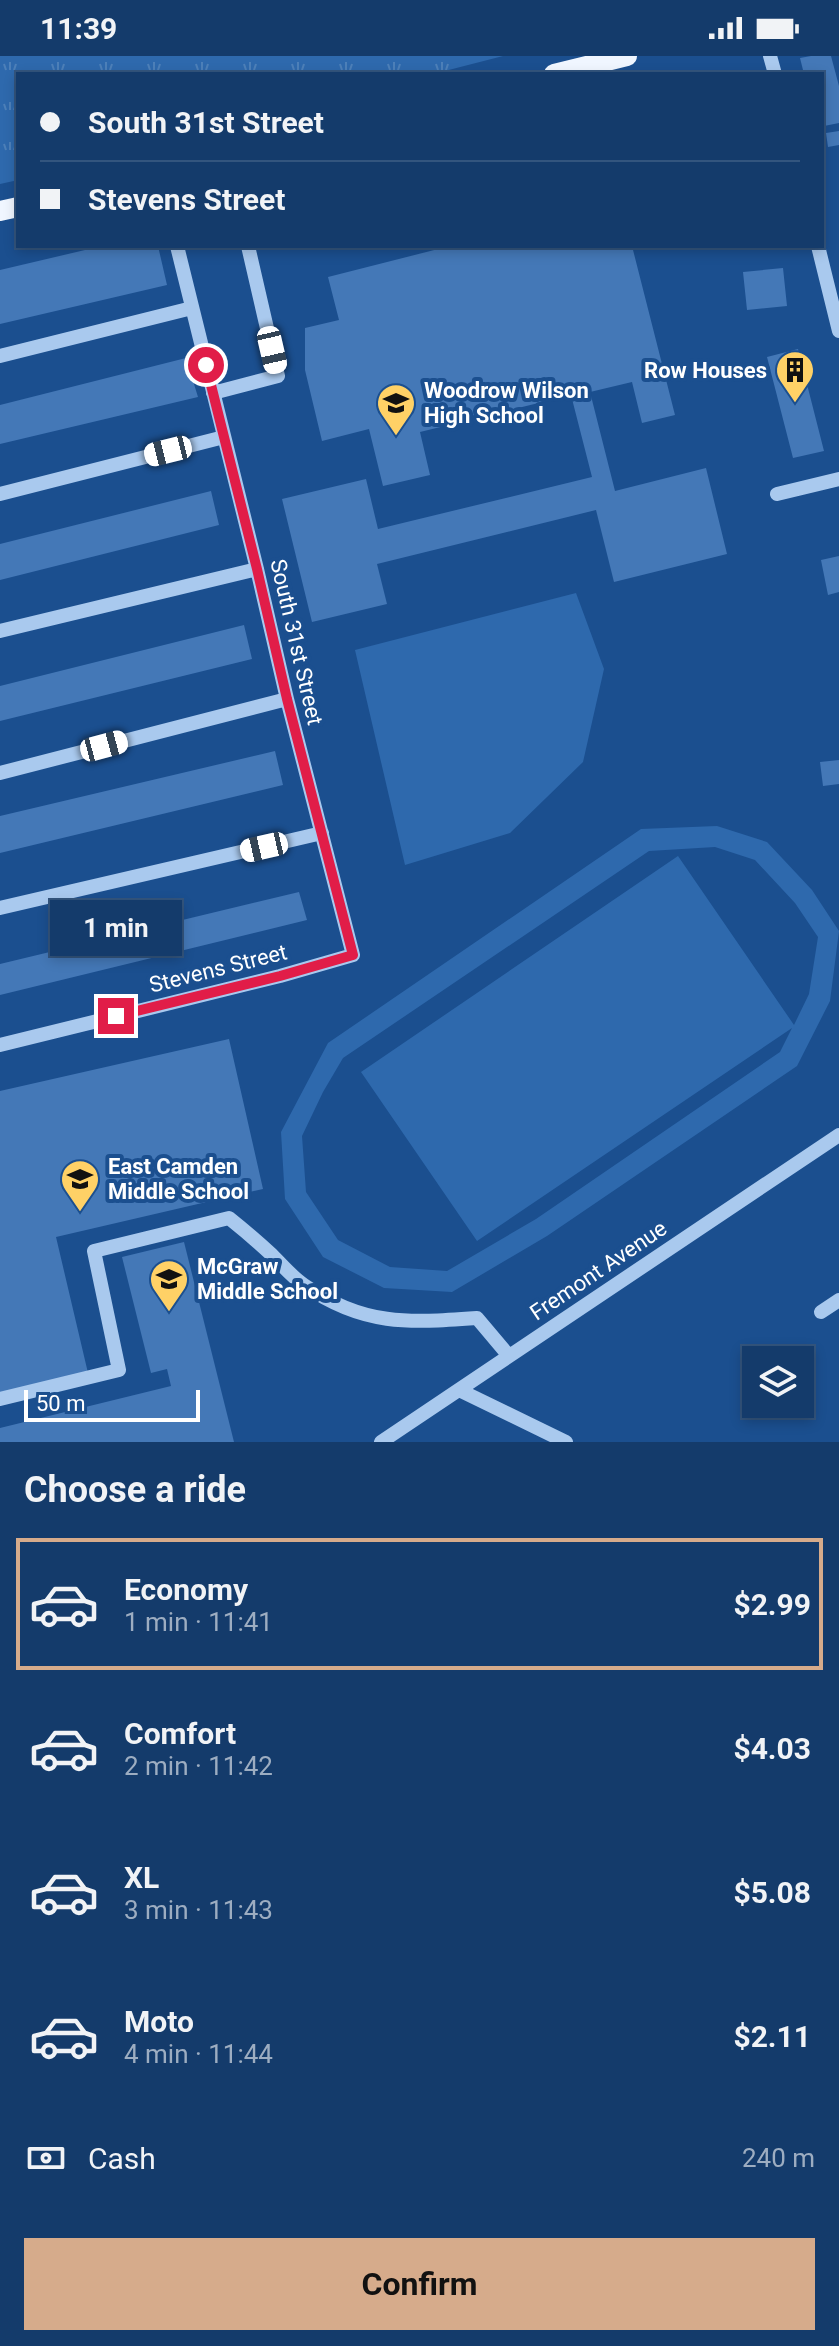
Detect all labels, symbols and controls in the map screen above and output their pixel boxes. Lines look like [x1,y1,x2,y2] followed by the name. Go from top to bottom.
[40,11,117,46] text: 11:39
[88,105,324,140] text: South 31st Street
[88,182,285,217] text: Stevens Street
[255,324,289,376] car
[188,347,224,383] route start
[774,349,816,404] building icon: Row Houses
[644,358,767,383] place label: Row Houses
[424,378,589,428] place label: Woodrow Wilson High School
[375,382,417,437] school or university icon: Woodrow Wilson High School
[142,434,194,468] car
[265,557,328,727] street label: South 31st Street
[78,728,130,764] car
[238,830,290,864] car
[50,900,182,956] callout: 1 min
[83,913,149,943] text: 1 min
[147,939,290,998] street label: Stevens Street
[98,998,134,1034] route end
[108,1154,249,1204] place label: East Camden Middle School
[59,1158,101,1213] school or university icon: East Camden Middle School
[525,1215,671,1325] street label: Fremont Avenue
[197,1254,338,1304] place label: McGraw Middle School
[148,1258,190,1313] school or university icon: McGraw Middle School
[742,1346,814,1418] map controls
[742,1346,814,1418] button: layers
[24,1386,200,1422] scale bar
[36,1391,85,1416] text: 50 m
[24,1469,246,1511] text: Choose a ride
[28,1568,100,1640] icon: car
[124,1572,248,1607] text: Economy
[733,1587,811,1622] text: $2.99
[124,1607,273,1637] text: 1 min · 11:41
[28,1712,100,1784] icon: car
[124,1716,236,1751] text: Comfort
[733,1731,811,1766] text: $4.03
[124,1751,273,1781] text: 2 min · 11:42
[28,1856,100,1928] icon: car
[124,1860,159,1895] text: XL
[733,1875,811,1910] text: $5.08
[124,1895,273,1925] text: 3 min · 11:43
[28,2000,100,2072] icon: car
[124,2004,194,2039] text: Moto
[733,2019,811,2054] text: $2.11
[124,2039,273,2069] text: 4 min · 11:44
[24,2136,68,2180] icon: cash
[88,2141,156,2176] text: Cash
[742,2143,815,2173] text: 240 m
[24,2238,815,2330] button: Confirm

